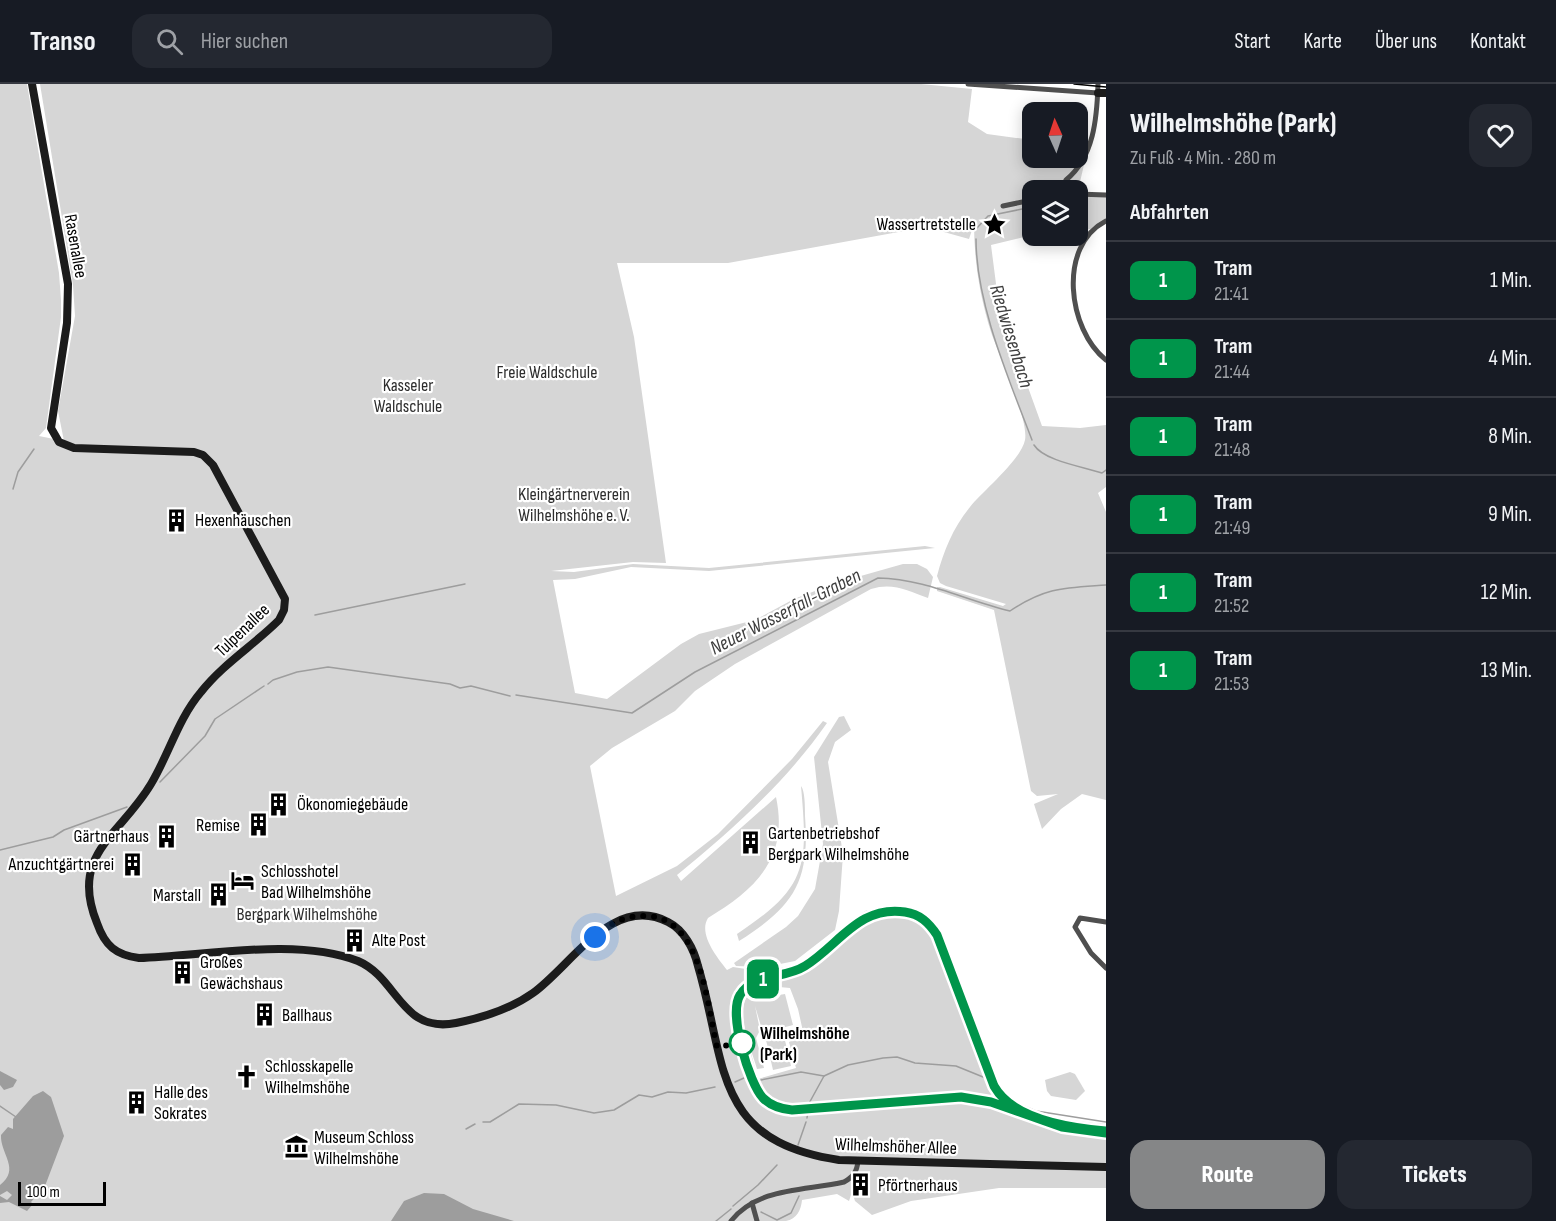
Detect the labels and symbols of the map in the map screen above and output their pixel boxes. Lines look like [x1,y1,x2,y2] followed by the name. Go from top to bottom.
[1022,102,1088,168] north arrow
[981,211,1007,237] place icon: Wassertretstelle
[60,212,91,280] street label: Rasenallee
[877,214,976,235] place label: Wassertretstelle
[984,282,1038,391] water label: Riedwiesenbach
[497,362,597,383] park label: Freie Waldschule
[374,375,442,417] park label: Kasseler Waldschule
[518,484,630,526] park label: Kleingärtnerverein Wilhelmshöhe e. V.
[164,507,190,533] building icon: Hexenhäuschen
[195,510,291,531] place label: Hexenhäuschen
[706,563,865,660] water label: Neuer Wasserfall-Graben
[211,599,274,661] street label: Tulpenallee
[266,791,292,817] building icon: Ökonomiegebäude
[297,794,408,815] place label: Ökonomiegebäude
[245,812,271,838] building icon: Remise
[196,815,240,836] place label: Remise
[154,823,180,849] building icon: Gärtnerhaus
[768,823,909,865] place label: Gartenbetriebshof Bergpark Wilhelmshöhe
[74,826,149,847] place label: Gärtnerhaus
[737,830,763,856] building icon: Gartenbetriebshof Bergpark Wilhelmshöhe
[119,851,145,877] building icon: Anzuchtgärtnerei
[8,854,114,875] place label: Anzuchtgärtnerei
[261,861,371,903] place label: Schlosshotel Bad Wilhelmshöhe
[230,868,256,894] hotel icon: Schlosshotel Bad Wilhelmshöhe
[206,882,232,908] building icon: Marstall
[153,885,201,906] place label: Marstall
[236,904,378,925] park label: Bergpark Wilhelmshöhe
[580,922,610,952] your location
[341,927,367,953] building icon: Alte Post
[371,930,426,951] place label: Alte Post
[200,952,283,994] place label: Großes Gewächshaus
[169,959,195,985] building icon: Großes Gewächshaus
[744,960,783,998] line badge: 1
[251,1002,277,1028] building icon: Ballhaus
[282,1005,332,1026] place label: Ballhaus
[760,1023,850,1065] place label: Wilhelmshöhe (Park)
[729,1030,755,1056] marker: Wilhelmshöhe (Park)
[265,1056,354,1098] place label: Schlosskapelle Wilhelmshöhe
[234,1063,260,1089] church icon: Schlosskapelle Wilhelmshöhe
[154,1082,208,1124] place label: Halle des Sokrates
[123,1089,149,1115] building icon: Halle des Sokrates
[314,1127,414,1169] place label: Museum Schloss Wilhelmshöhe
[283,1134,309,1160] museum icon: Museum Schloss Wilhelmshöhe
[835,1134,957,1159] street label: Wilhelmshöher Allee
[847,1172,873,1198] building icon: Pförtnerhaus
[878,1175,958,1196] place label: Pförtnerhaus
[18,1179,106,1206] scale bar

